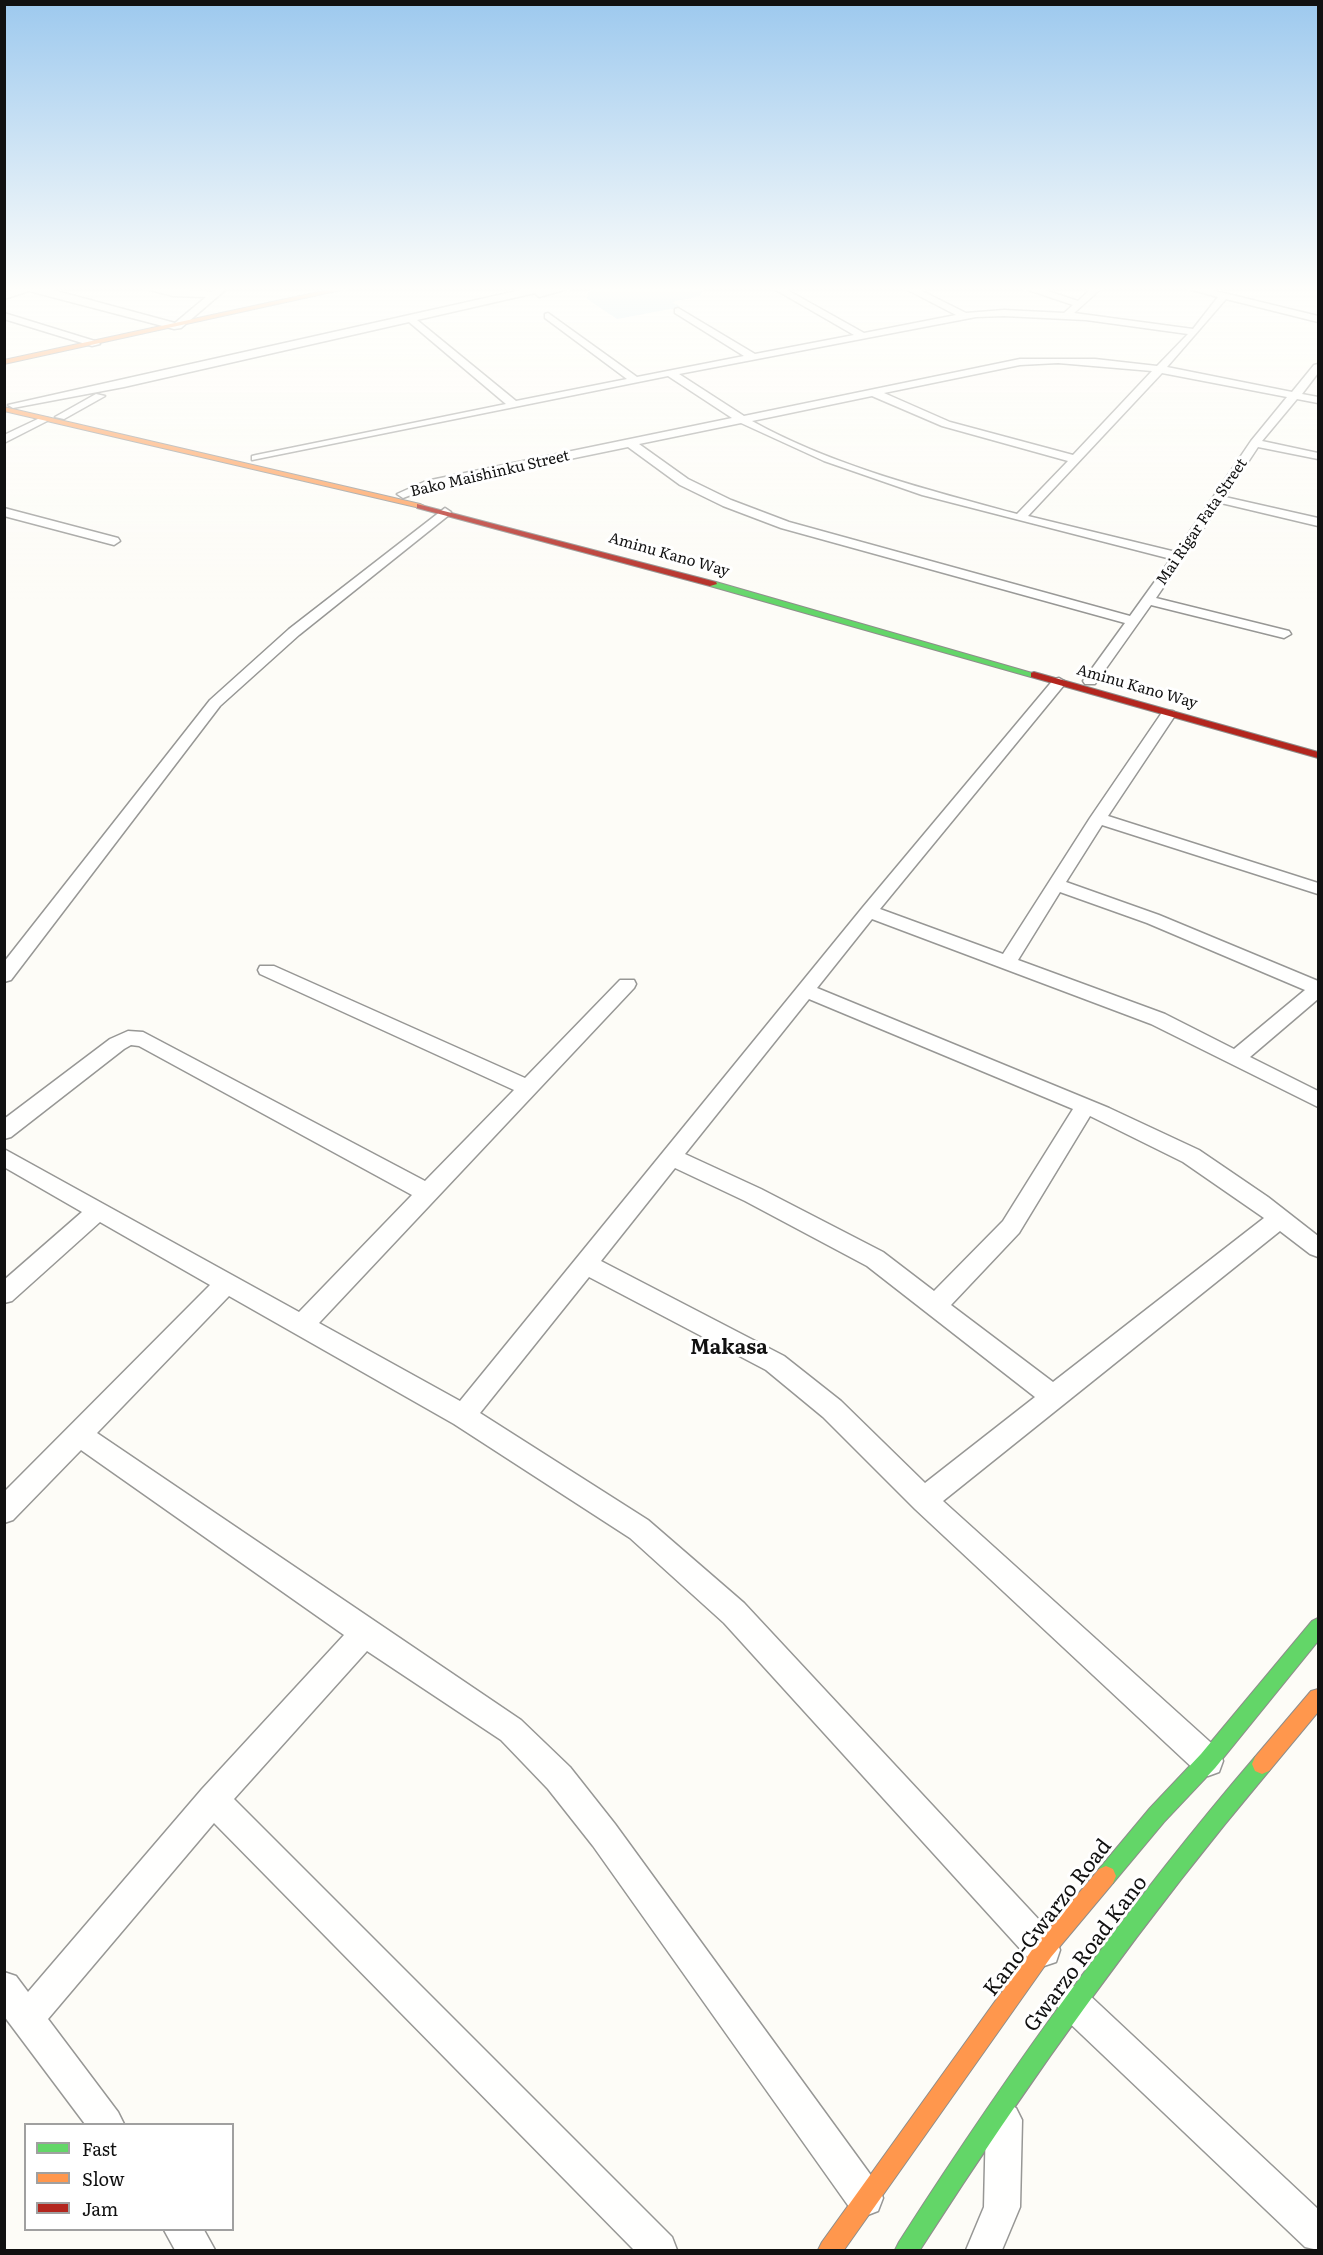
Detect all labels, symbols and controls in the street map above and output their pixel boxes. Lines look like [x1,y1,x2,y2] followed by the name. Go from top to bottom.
[409,447,571,501] street label: Bako Maishinku Street
[1153,455,1251,589] street label: Mai Rigar Fata Street
[606,529,732,581] street label: Aminu Kano Way
[1074,661,1200,713] street label: Aminu Kano Way
[690,1336,768,1360] district label: Makasa
[979,1834,1117,2002] street label: Kano-Gwarzo Road
[1019,1871,1153,2037] street label: Gwarzo Road Kano
[24,2123,234,2231] legend
[82,2135,117,2162] text: Fast
[82,2165,124,2192] text: Slow
[82,2195,118,2222] text: Jam

